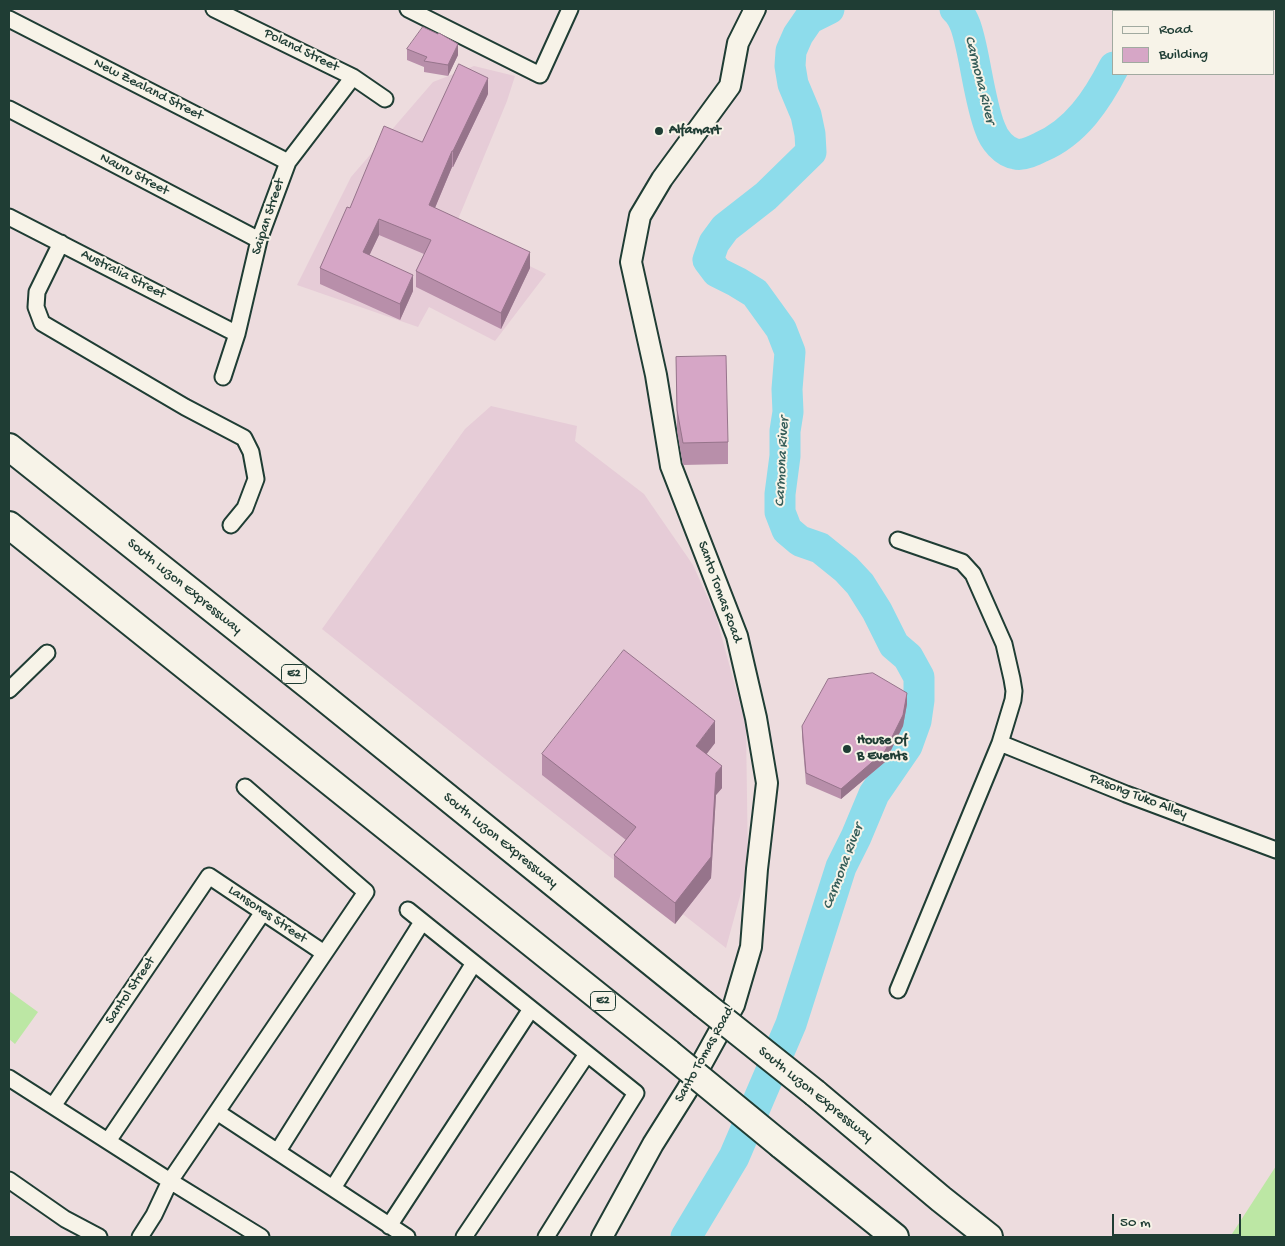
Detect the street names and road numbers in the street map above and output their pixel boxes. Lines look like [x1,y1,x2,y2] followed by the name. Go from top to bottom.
[261,26,341,76] street label: Poland Street
[90,55,206,125] street label: New Zealand Street
[97,150,171,200] street label: Nauru Street
[249,177,289,257] street label: Saipan Street
[78,246,168,304] street label: Australia Street
[123,535,245,639] street label: South Luzon Expressway
[693,539,745,645] street label: Santo Tomas Road
[282,664,306,684] road number: E2
[1087,771,1189,823] street label: Pasong Tuko Alley
[439,789,561,893] street label: South Luzon Expressway
[224,882,310,948] street label: Lansones Street
[102,954,160,1028] street label: Santol Street
[590,991,616,1010] road number: E2
[672,1004,738,1106] street label: Santo Tomas Road
[754,1043,876,1147] street label: South Luzon Expressway

